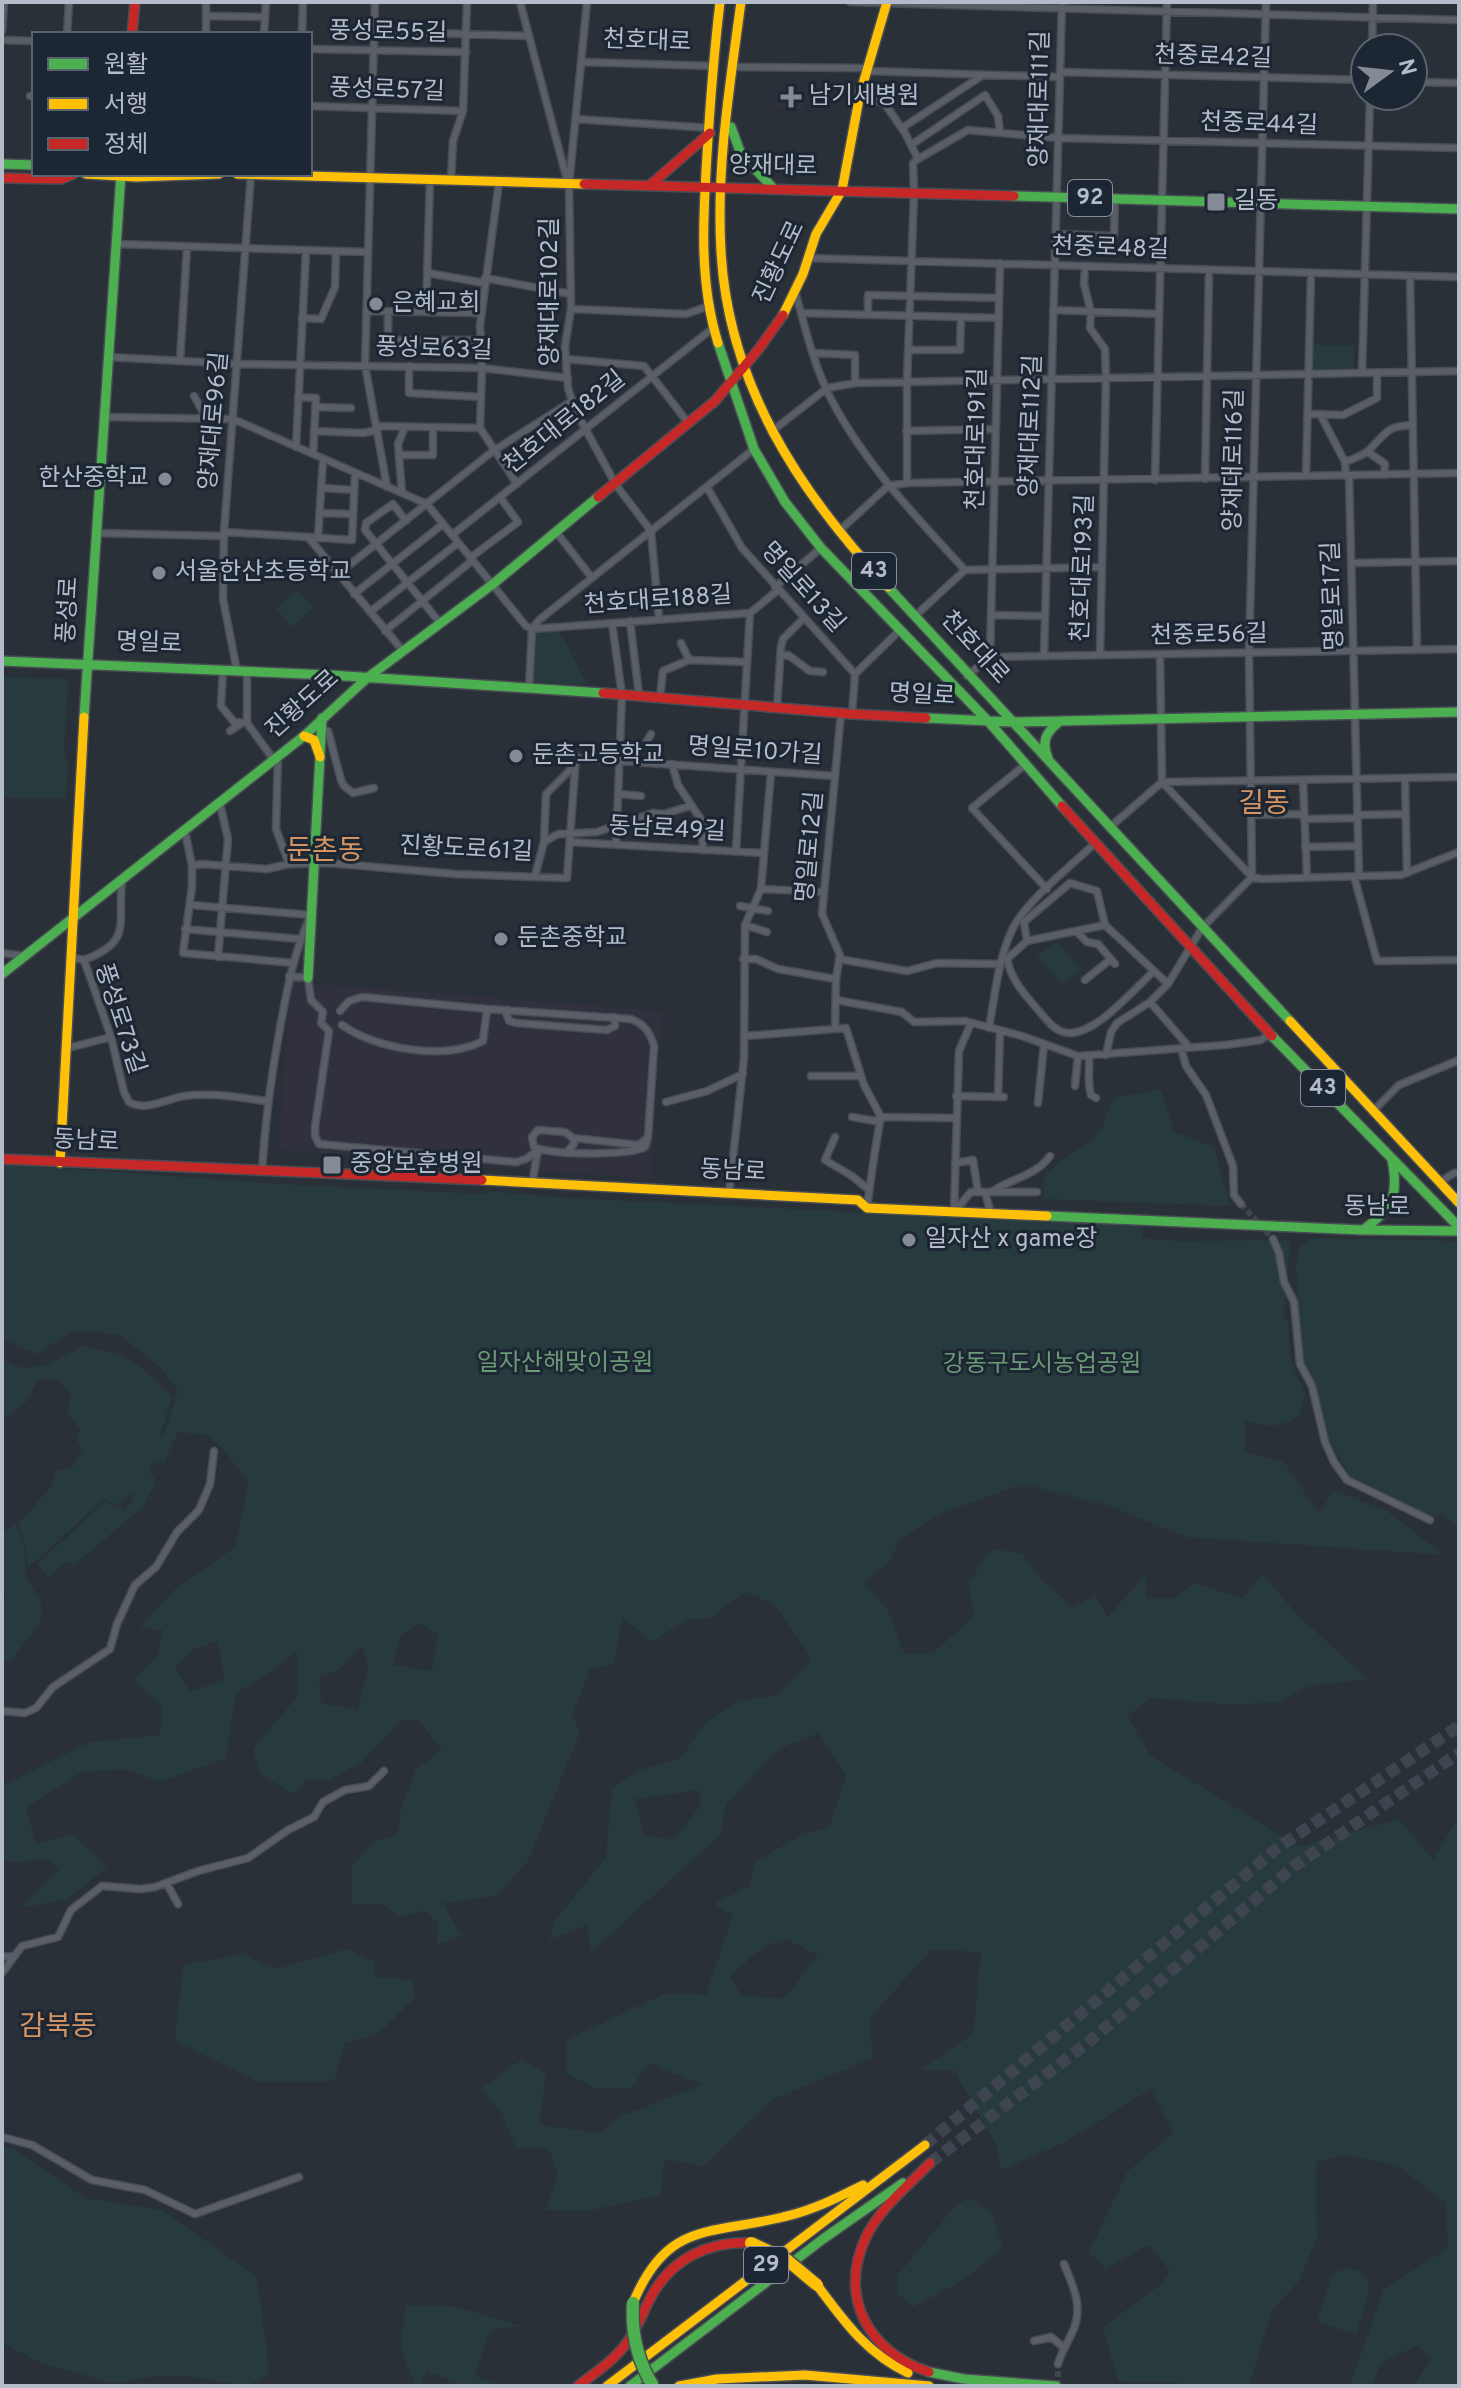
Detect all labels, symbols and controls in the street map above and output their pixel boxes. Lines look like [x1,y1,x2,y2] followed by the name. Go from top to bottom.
[329,17,447,49] street label: 풍성로55길
[602,25,692,59] street label: 천호대로
[1025,30,1057,168] street label: 양재대로111길
[32,32,312,176] legend
[1349,32,1429,112] north arrow
[1154,41,1272,75] street label: 천중로42길
[104,51,148,81] text: 원활
[1391,56,1421,79] text: N
[329,74,445,108] street label: 풍성로57길
[809,82,919,112] place label: 남기세병원
[780,86,802,108] marker: 남기세병원
[104,91,148,121] text: 서행
[1199,108,1319,142] street label: 천중로44길
[104,131,148,161] text: 정체
[729,151,817,183] street label: 양재대로
[1068,180,1112,216] road number: 92
[1234,187,1278,217] place label: 길동
[1205,191,1227,213] marker: 길동
[536,217,566,367] street label: 양재대로102길
[748,217,812,309] street label: 진황도로
[1051,232,1169,266] street label: 천중로48길
[392,289,480,319] place label: 은혜교회
[367,295,385,313] marker: 은혜교회
[375,333,493,367] street label: 풍성로63길
[194,350,236,492] street label: 양재대로96길
[1015,354,1049,498] street label: 양재대로112길
[498,365,632,481] street label: 천호대로182길
[962,367,994,511] street label: 천호대로191길
[1219,388,1251,532] street label: 양재대로116길
[39,464,149,494] place label: 한산중학교
[156,470,174,488] marker: 한산중학교
[1066,493,1102,643] street label: 천호대로193길
[753,536,851,640] street label: 명일로13길
[1317,541,1351,651] street label: 명일로17길
[852,553,896,589] road number: 43
[175,558,352,588] place label: 서울한산초등학교
[150,564,168,582] marker: 서울한산초등학교
[52,576,86,644] street label: 풍성로
[583,581,733,621] street label: 천호대로188길
[933,605,1015,691] street label: 천호대로
[1150,620,1268,652] street label: 천중로56길
[115,628,183,660] street label: 명일로
[260,664,346,746] street label: 진황도로
[888,679,956,713] street label: 명일로
[687,732,823,772] street label: 명일로10가길
[532,741,664,771] place label: 둔촌고등학교
[507,747,525,765] marker: 둔촌고등학교
[1238,787,1290,823] district label: 길동
[791,790,831,904] street label: 명일로12길
[608,812,726,848] street label: 동남로49길
[398,832,534,868] street label: 진황도로61길
[286,834,364,870] district label: 둔촌동
[517,924,627,954] place label: 둔촌중학교
[492,930,510,948] marker: 둔촌중학교
[87,960,151,1078] street label: 풍성로73길
[1301,1070,1345,1106] road number: 43
[52,1125,120,1159] street label: 동남로
[350,1150,482,1180] place label: 중앙보훈병원
[321,1154,343,1176] marker: 중앙보훈병원
[699,1155,767,1189] street label: 동남로
[1344,1192,1410,1224] street label: 동남로
[925,1225,1097,1255] place label: 일자산 x game장
[900,1231,918,1249] marker: 일자산 x game장
[477,1349,653,1379] park label: 일자산해맞이공원
[943,1350,1141,1380] park label: 강동구도시농업공원
[19,2010,97,2046] district label: 감북동
[744,2247,788,2283] road number: 29

